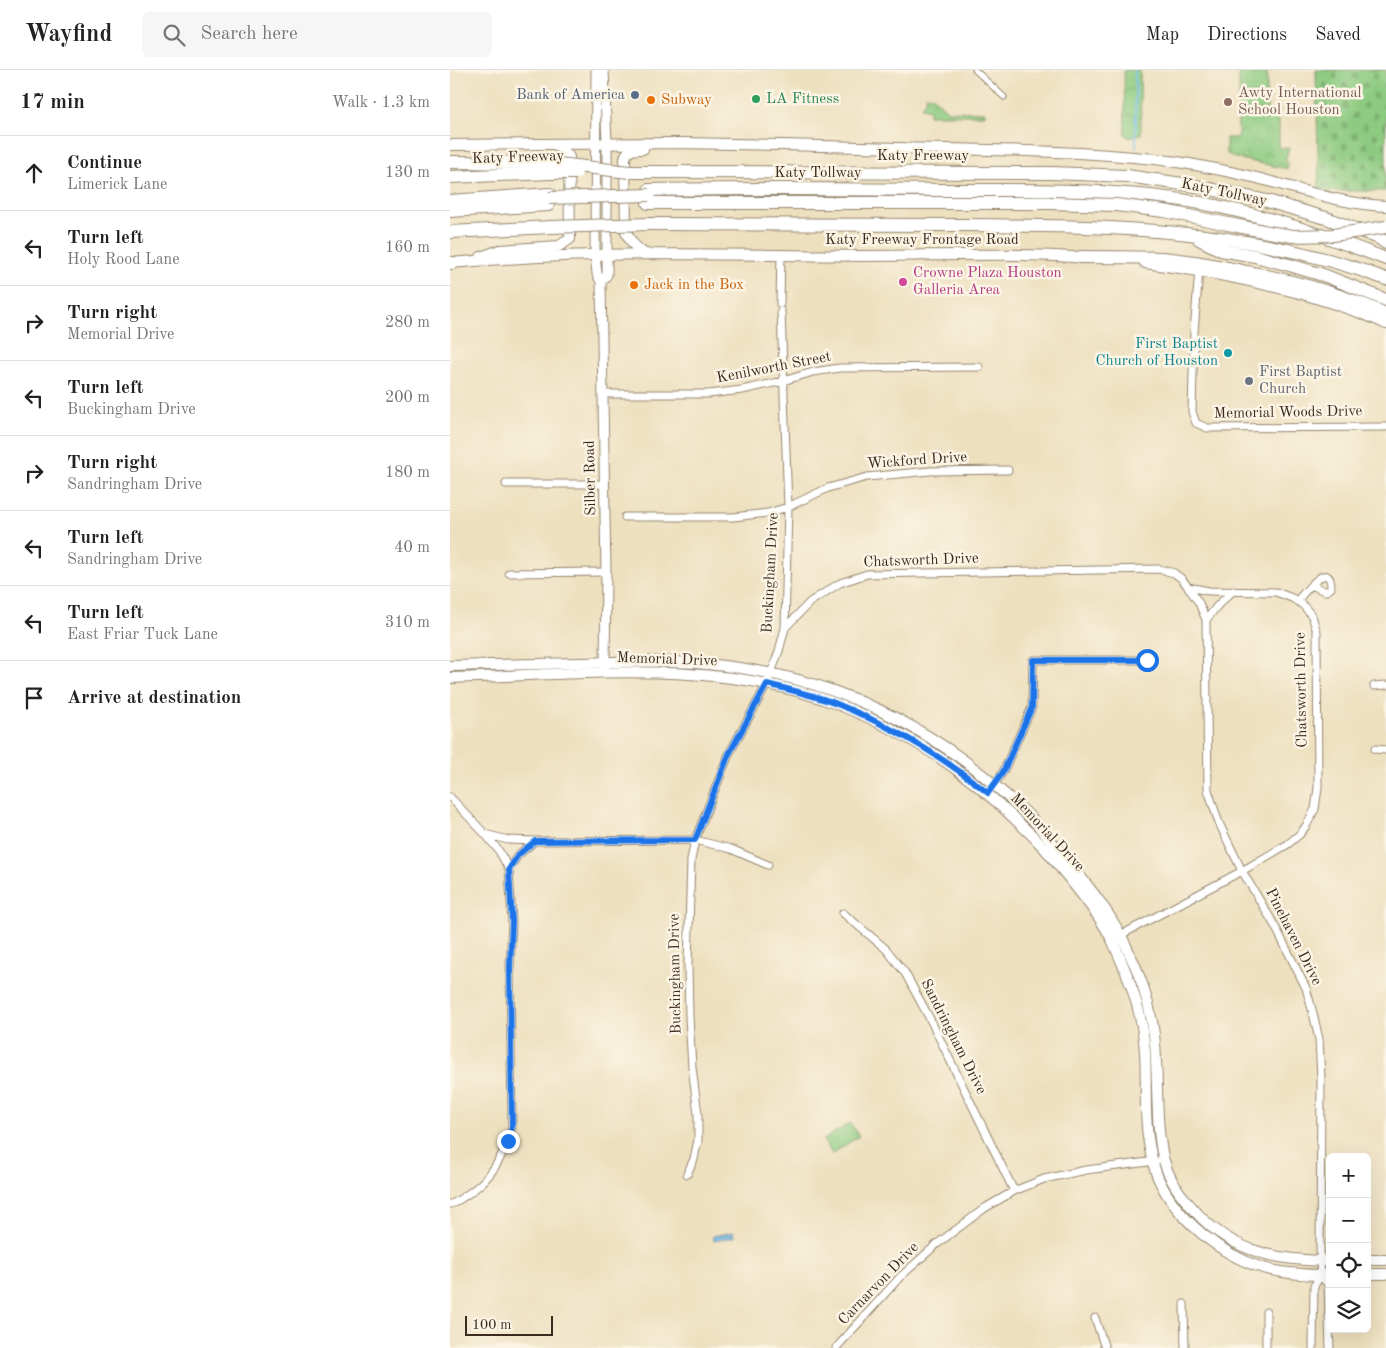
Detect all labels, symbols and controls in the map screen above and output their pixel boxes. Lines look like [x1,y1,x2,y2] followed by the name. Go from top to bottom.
[142,12,492,57] search box
[160,21,188,49] icon: search
[25,23,112,47] text: Wayfind
[200,25,298,44] text: Search here
[1146,26,1179,44] text: Map
[1207,26,1287,44] text: Directions
[1315,26,1361,44] text: Saved
[1238,86,1362,118] place label: Awty International School Houston
[516,88,626,103] place label: Bank of America
[629,89,641,101] marker: Bank of America
[20,92,85,113] text: 17 min
[766,92,839,107] place label: LA Fitness
[661,93,712,108] place label: Subway
[750,93,762,105] marker: LA Fitness
[645,94,657,106] marker: Subway
[332,95,430,111] text: Walk · 1.3 km
[1222,96,1234,108] marker: Awty International School Houston
[472,149,565,167] street label: Katy Freeway
[877,149,969,164] street label: Katy Freeway
[67,154,142,173] text: Continue
[20,159,48,187] icon: ahead
[385,165,430,181] text: 130 m
[774,166,862,181] street label: Katy Tollway
[67,177,167,193] text: Limerick Lane
[1180,177,1268,209] street label: Katy Tollway
[67,229,144,248] text: Turn left
[825,233,1019,248] street label: Katy Freeway Frontage Road
[20,234,48,262] icon: left
[385,240,430,256] text: 160 m
[67,252,180,268] text: Holy Rood Lane
[913,266,1062,298] place label: Crowne Plaza Houston Galleria Area
[897,276,909,288] marker: Crowne Plaza Houston Galleria Area
[644,278,744,293] place label: Jack in the Box
[628,279,640,291] marker: Jack in the Box
[67,304,157,323] text: Turn right
[20,309,48,337] icon: right
[385,315,430,331] text: 280 m
[67,327,174,343] text: Memorial Drive
[1096,337,1218,369] place label: First Baptist Church of Houston
[1222,347,1234,359] marker: First Baptist Church of Houston
[715,350,833,386] street label: Kenilworth Street
[1259,365,1342,397] place label: First Baptist Church
[1243,375,1255,387] marker: First Baptist Church
[67,379,144,398] text: Turn left
[20,384,48,412] icon: left
[385,390,430,406] text: 200 m
[67,402,196,418] text: Buckingham Drive
[1214,404,1363,422] street label: Memorial Woods Drive
[583,440,599,516] street label: Silber Road
[866,450,968,472] street label: Wickford Drive
[67,454,157,473] text: Turn right
[20,459,48,487] icon: right
[385,465,430,481] text: 180 m
[67,477,202,493] text: Sandringham Drive
[760,512,782,634] street label: Buckingham Drive
[67,529,144,548] text: Turn left
[20,534,48,562] icon: left
[394,540,430,556] text: 40 m
[863,551,979,571] street label: Chatsworth Drive
[67,552,202,568] text: Sandringham Drive
[67,604,144,623] text: Turn left
[20,609,48,637] icon: left
[385,615,430,631] text: 310 m
[67,627,218,643] text: East Friar Tuck Lane
[1293,632,1311,748] street label: Chatsworth Drive
[1136,649,1159,672] route start
[616,651,718,669] street label: Memorial Drive
[20,684,48,712] icon: arrive
[67,689,241,708] text: Arrive at destination
[1007,791,1087,875] street label: Memorial Drive
[1262,886,1324,988] street label: Pinehaven Drive
[667,913,685,1034] street label: Buckingham Drive
[918,977,988,1097] street label: Sandringham Drive
[497,1130,520,1153] route end
[1326,1153,1371,1333] map controls
[1326,1153,1371,1198] button: +
[1326,1198,1371,1243] button: −
[836,1240,922,1328] street label: Carnarvon Drive
[1326,1243,1371,1288] button: locate
[1326,1288,1371,1333] button: layers
[465,1313,552,1336] scale bar
[472,1318,511,1332] text: 100 m

